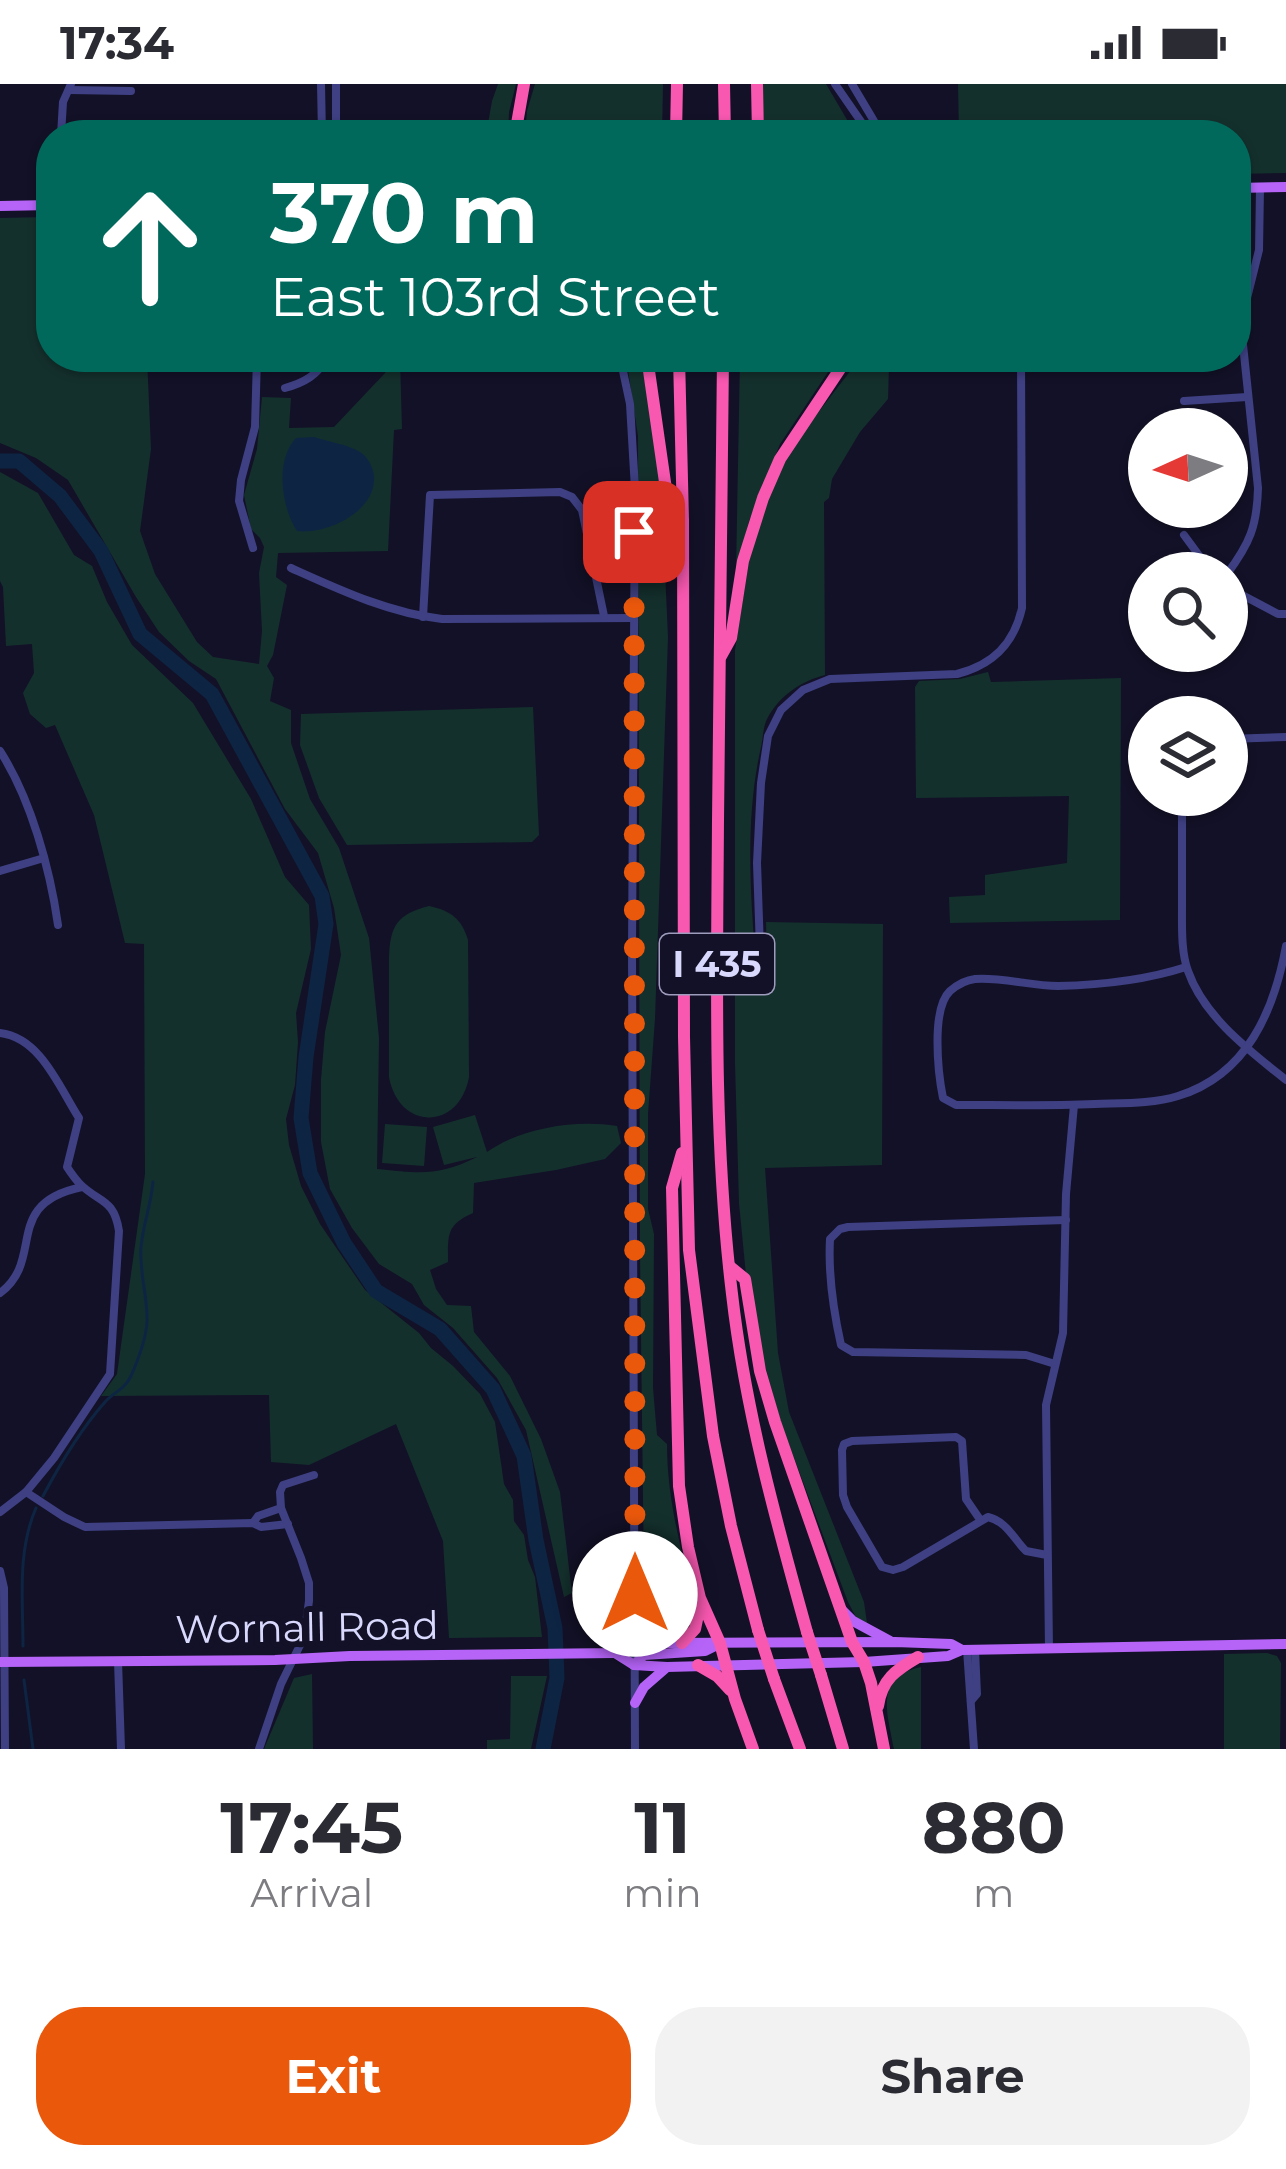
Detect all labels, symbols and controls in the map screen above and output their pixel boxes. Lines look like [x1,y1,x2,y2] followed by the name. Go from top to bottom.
[60,15,174,70] text: 17:34
[270,162,538,264] text: 370 m
[72,168,228,324] icon: ahead
[270,264,720,330] text: East 103rd Street
[1128,408,1248,528] north arrow
[1128,408,1248,816] map controls
[583,481,685,583] pin
[601,499,667,565] icon: arrive
[1128,552,1248,672] button: search
[1128,696,1248,816] button: layers
[660,934,774,994] road number: I 435
[572,1531,698,1657] position arrow
[175,1601,439,1653] street label: Wornall Road
[220,1783,403,1871] text: 17:45
[634,1783,691,1871] text: 11
[922,1783,1066,1871] text: 880
[250,1869,373,1917] text: Arrival
[623,1869,702,1917] text: min
[973,1869,1014,1917] text: m
[36,2007,631,2145] button: Exit
[655,2007,1250,2145] button: Share

